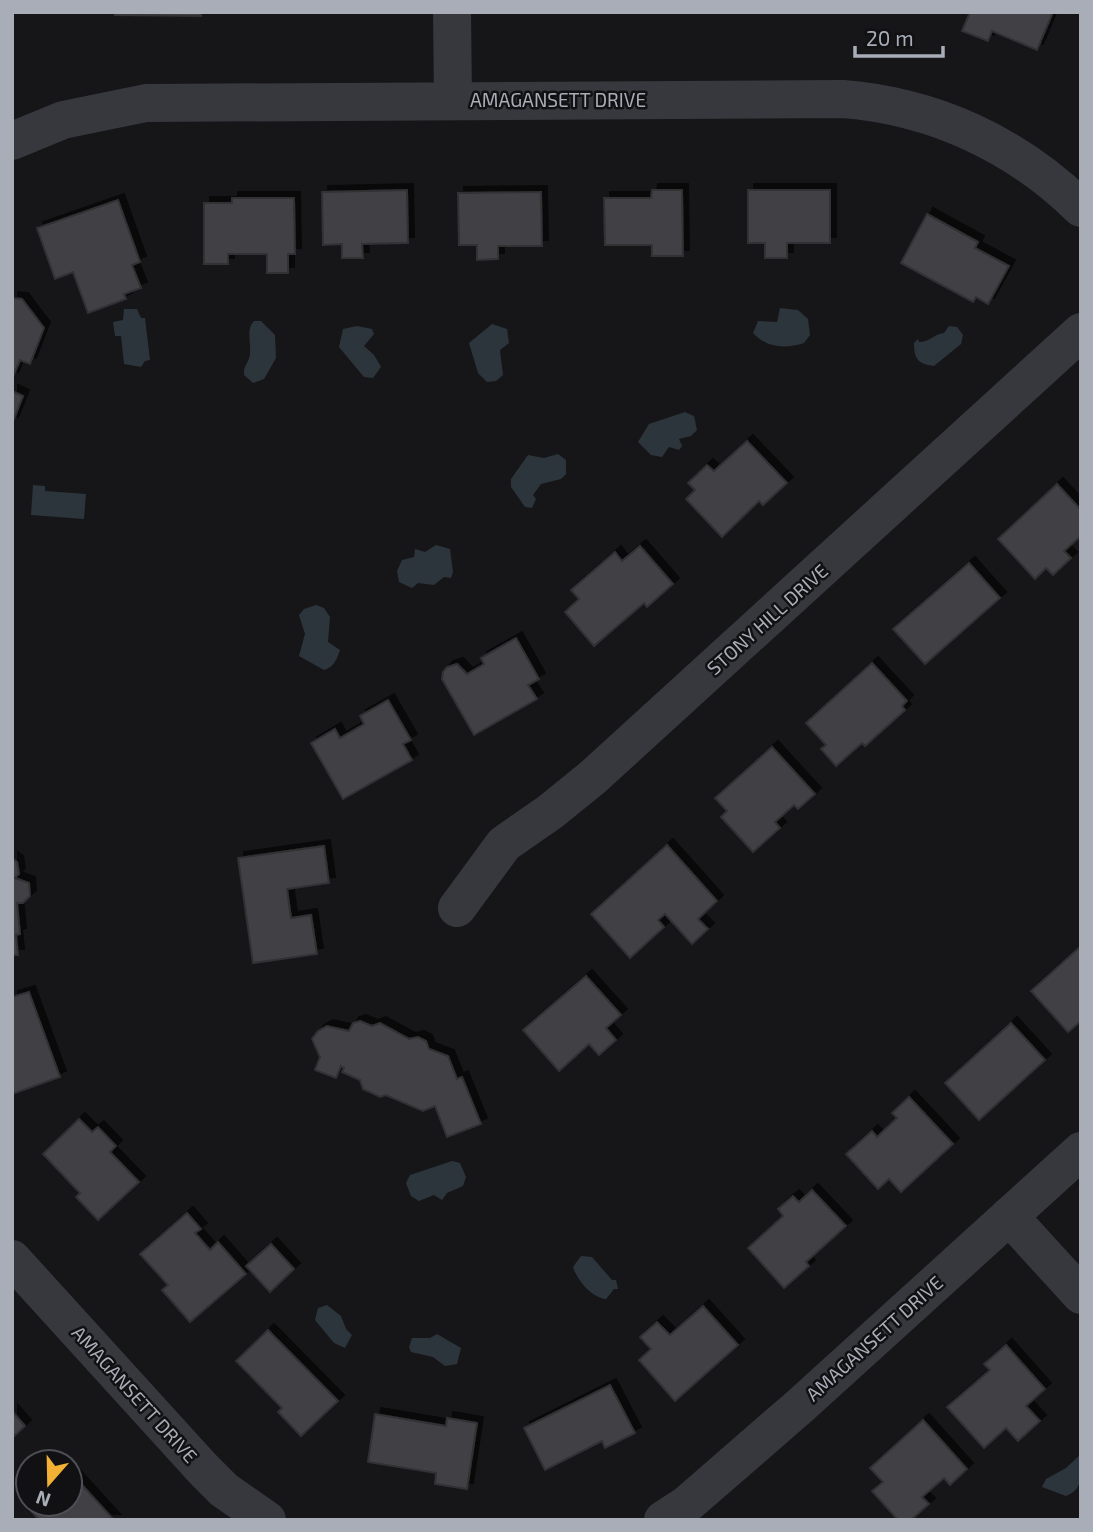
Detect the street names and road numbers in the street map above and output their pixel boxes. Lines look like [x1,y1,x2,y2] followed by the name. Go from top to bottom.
[470,88,646,111] street label: AMAGANSETT DRIVE
[702,559,832,679] street label: STONY HILL DRIVE
[801,1271,947,1405] street label: AMAGANSETT DRIVE
[68,1321,202,1467] street label: AMAGANSETT DRIVE

